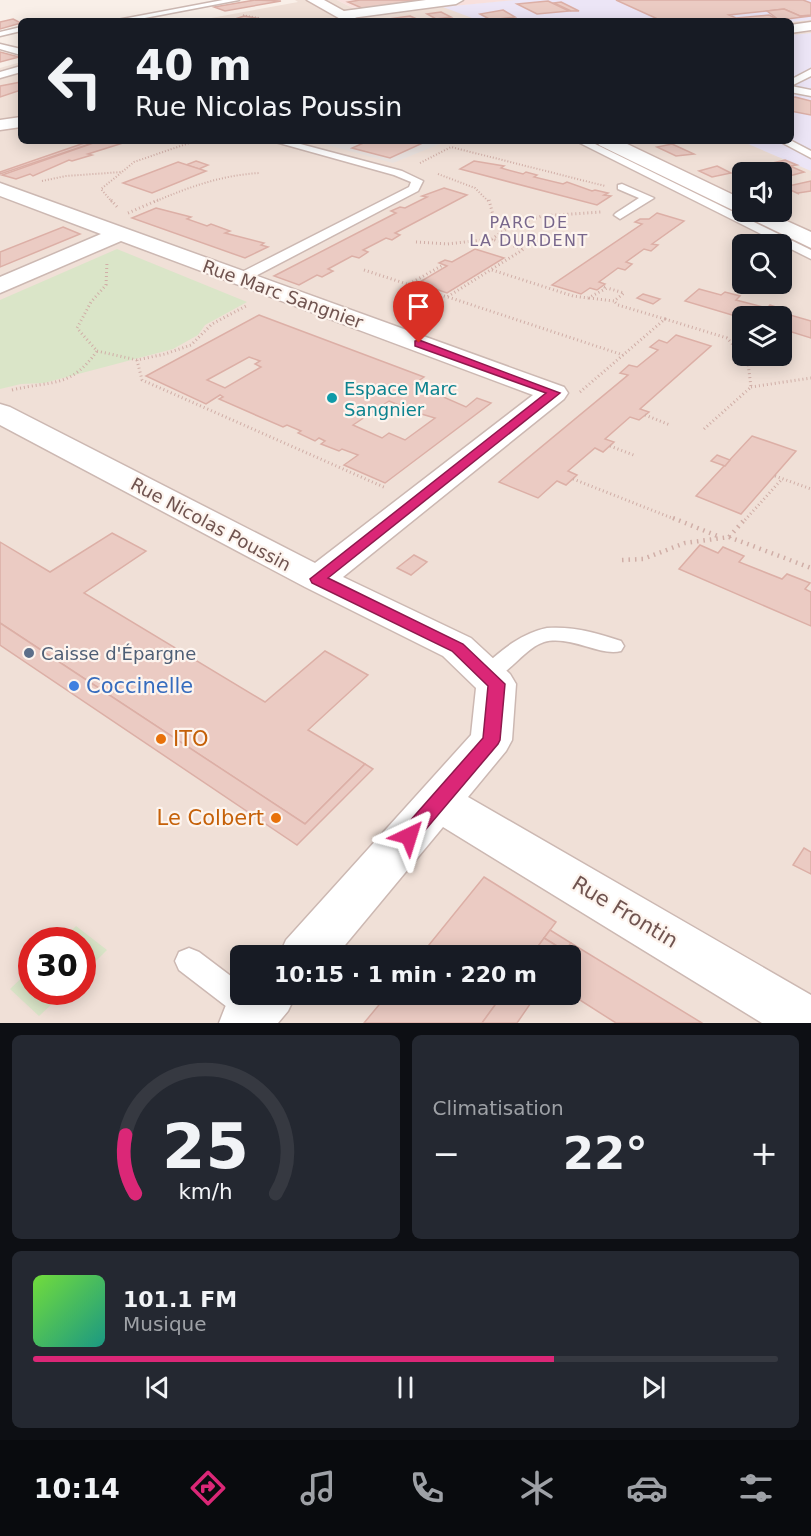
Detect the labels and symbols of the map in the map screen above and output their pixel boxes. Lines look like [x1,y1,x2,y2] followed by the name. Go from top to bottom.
[469,213,589,250] district label: PARC DE LA DURDENT
[200,255,367,333] street label: Rue Marc Sangnier
[393,281,444,343] pin
[344,378,457,420] place label: Espace Marc Sangnier
[325,391,339,405] marker: Espace Marc Sangnier
[127,473,295,575] street label: Rue Nicolas Poussin
[41,643,196,664] place label: Caisse d'Épargne
[22,646,36,660] marker: Caisse d'Épargne
[86,674,193,698] place label: Coccinelle
[67,679,81,693] marker: Coccinelle
[173,727,209,751] place label: ITO
[154,732,168,746] marker: ITO
[377,804,441,868] position arrow
[157,806,264,830] place label: Le Colbert
[269,811,283,825] marker: Le Colbert
[568,871,682,953] street label: Rue Frontin
[18,927,96,1005] speed limit sign: 30

